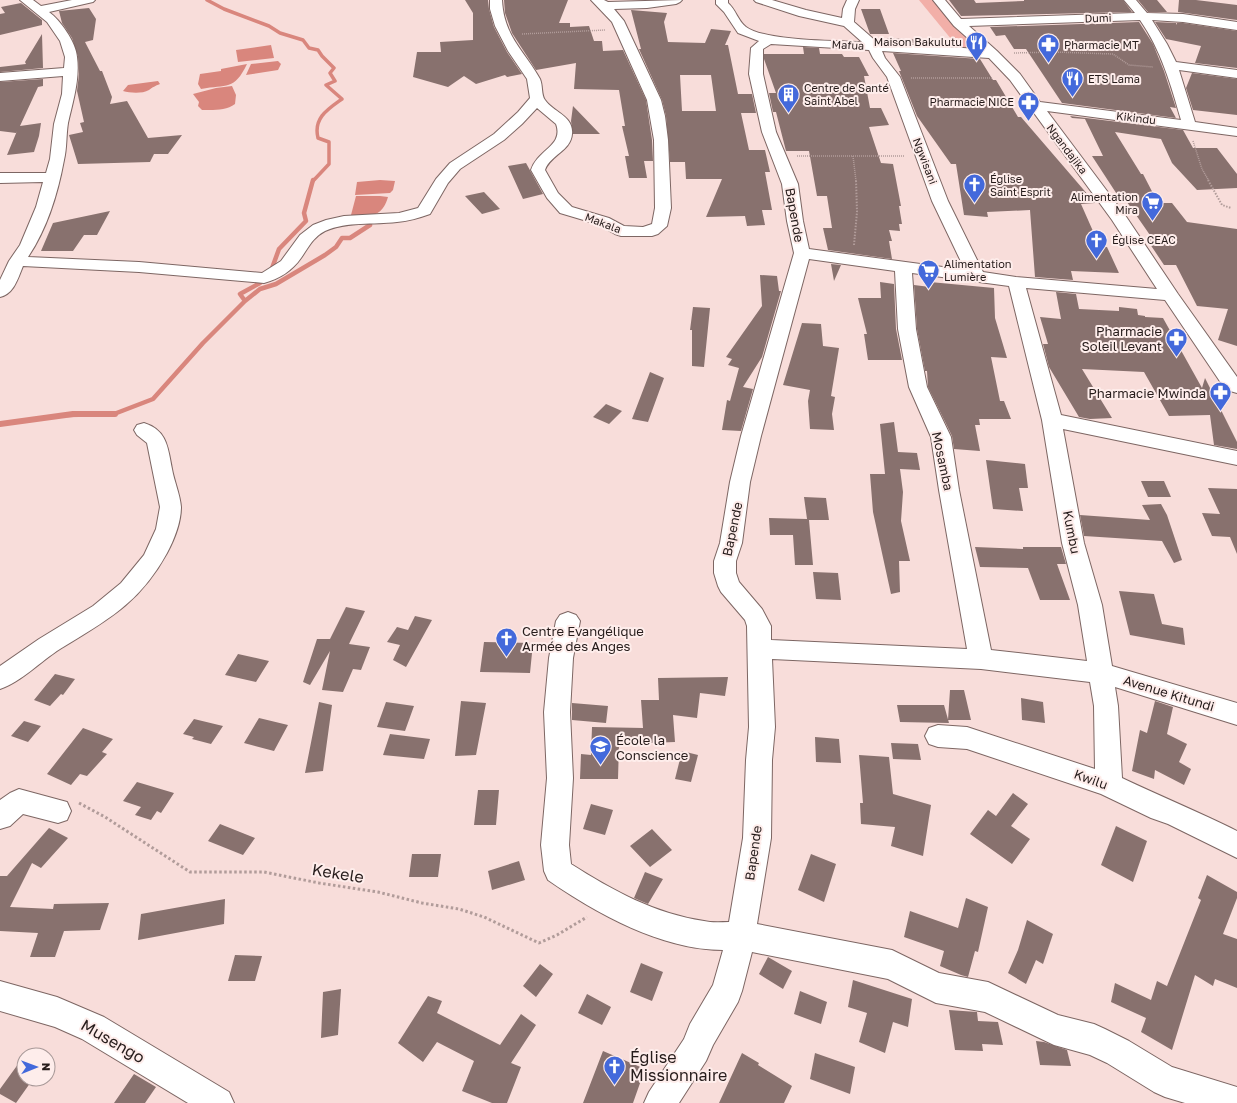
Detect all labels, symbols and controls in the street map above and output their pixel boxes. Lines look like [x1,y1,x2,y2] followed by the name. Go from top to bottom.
[1084,11,1112,24] street label: Dumi
[964,29,990,62] restaurant icon: Maison Bakulutu
[1035,32,1061,65] pharmacy icon: Pharmacie MT
[874,35,962,48] place label: Maison Bakulutu
[831,37,865,52] street label: Mafua
[1064,38,1139,51] place label: Pharmacie MT
[1059,66,1085,99] restaurant icon: ETS Lama
[1088,72,1140,85] place label: ETS Lama
[776,81,802,114] building icon: Centre de Santé Saint Abel
[804,81,889,107] place label: Centre de Santé Saint Abel
[1016,89,1042,122] pharmacy icon: Pharmacie NICE
[929,95,1014,108] place label: Pharmacie NICE
[1115,109,1157,126] street label: Kikindu
[1044,121,1090,176] street label: Ngandajika
[911,136,940,186] street label: Ngwisani
[961,172,987,205] church icon: Église Saint Esprit
[990,172,1051,198] place label: Église Saint Esprit
[782,186,808,244] street label: Bapende
[1070,190,1138,216] place label: Alimentation Mira
[1140,190,1166,223] supermarket icon: Alimentation Mira
[583,210,623,235] street label: Makala
[1083,227,1109,260] church icon: Église CEAC
[1112,233,1176,246] place label: Église CEAC
[916,257,942,290] supermarket icon: Alimentation Lumière
[944,257,1012,283] place label: Alimentation Lumière
[1082,323,1162,354] place label: Pharmacie Soleil Levant
[1164,325,1190,358] pharmacy icon: Pharmacie Soleil Levant
[1208,380,1234,413] pharmacy icon: Pharmacie Mwinda
[1088,385,1206,401] place label: Pharmacie Mwinda
[929,430,957,492] street label: Mosamba
[718,500,746,558] street label: Bapende
[1060,509,1084,555] street label: Kumbu
[522,623,644,654] place label: Centre Evangélique Armée des Anges
[494,625,520,658] church icon: Centre Evangélique Armée des Anges
[1122,672,1216,714] street label: Avenue Kitundi
[616,732,688,763] place label: École la Conscience
[587,734,613,767] school or university icon: École la Conscience
[1072,766,1110,792] street label: Kwilu
[741,825,765,881] street label: Bapende
[311,859,365,887] street label: Kekele
[77,1015,149,1067] street label: Musengo
[16,1047,56,1087] north arrow
[630,1047,727,1085] place label: Église Missionnaire
[601,1053,627,1086] church icon: Église Missionnaire
[40,1063,53,1071] text: N

